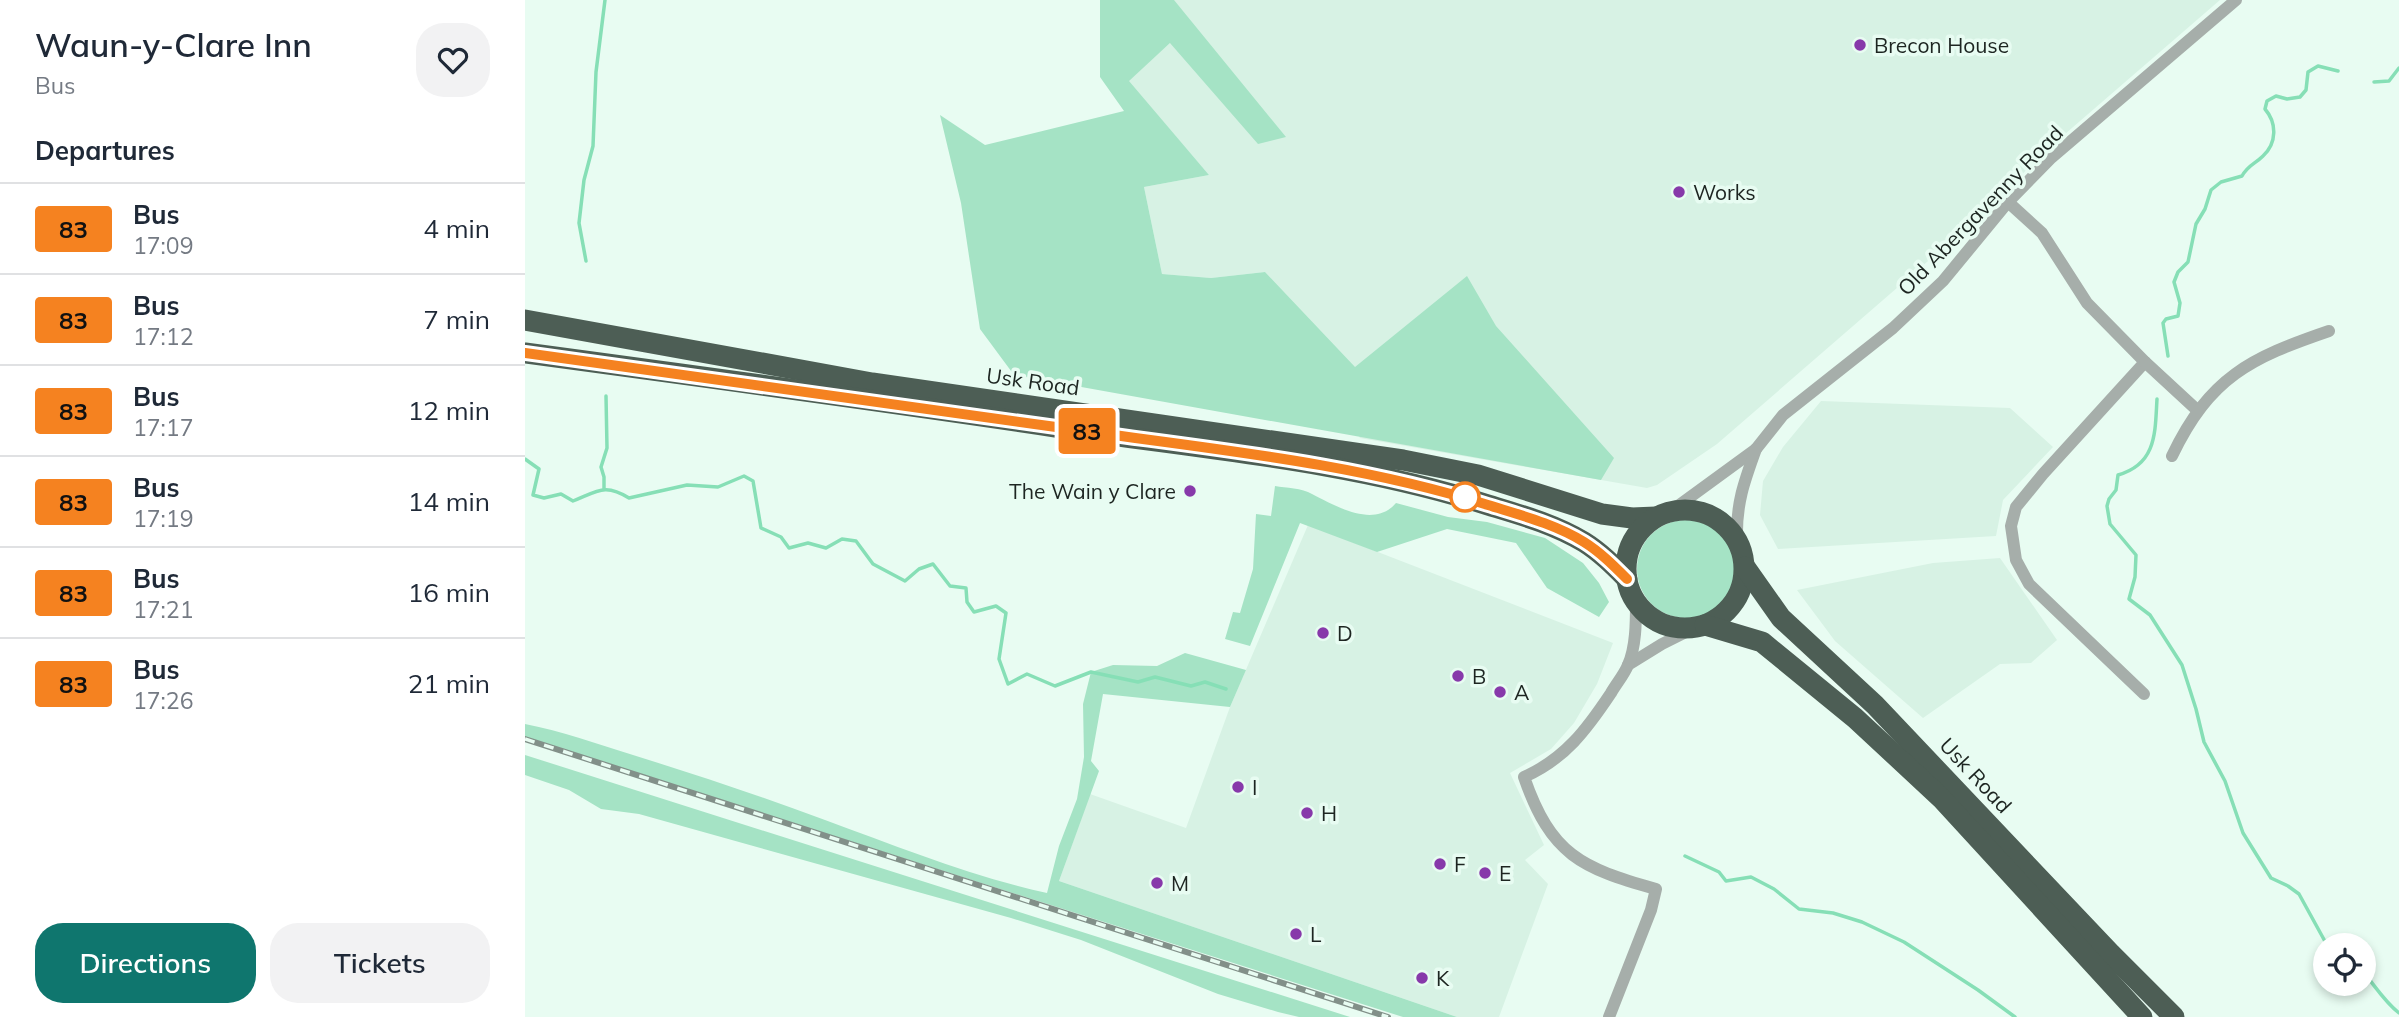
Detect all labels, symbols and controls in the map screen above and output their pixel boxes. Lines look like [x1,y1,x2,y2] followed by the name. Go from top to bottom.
[416,23,490,97] button: heart
[35,24,312,65] text: Waun-y-Clare Inn
[1874,32,2009,58] place label: Brecon House
[1852,37,1868,53] marker: Brecon House
[35,71,75,100] text: Bus
[1892,120,2068,300] street label: Old Abergavenny Road
[35,134,175,167] text: Departures
[1693,179,1756,205] place label: Works
[1671,184,1687,200] marker: Works
[133,198,179,231] text: Bus
[423,212,490,245] text: 4 min
[59,214,88,244] text: 83
[133,231,193,260] text: 17:09
[133,289,179,322] text: Bus
[423,303,490,336] text: 7 min
[59,305,88,335] text: 83
[133,322,193,351] text: 17:12
[985,362,1081,400] street label: Usk Road
[133,380,179,413] text: Bus
[408,394,490,427] text: 12 min
[59,396,88,426] text: 83
[1055,408,1119,454] line badge: 83
[133,413,193,442] text: 17:17
[1073,416,1101,446] text: 83
[133,471,179,504] text: Bus
[1009,478,1176,504] place label: The Wain y Clare
[1450,482,1480,512] unlabelled marker
[1182,483,1198,499] marker: The Wain y Clare
[408,485,490,518] text: 14 min
[59,487,88,517] text: 83
[133,504,193,533] text: 17:19
[133,562,179,595] text: Bus
[408,576,490,609] text: 16 min
[59,578,88,608] text: 83
[133,595,193,624] text: 17:21
[1337,620,1353,646] place label: D
[1315,625,1331,641] marker: D
[133,653,179,686] text: Bus
[1472,663,1486,689] place label: B
[408,667,490,700] text: 21 min
[1450,668,1466,684] marker: B
[59,669,88,699] text: 83
[1514,679,1530,705] place label: A
[1492,684,1508,700] marker: A
[133,686,193,715] text: 17:26
[1935,732,2017,818] street label: Usk Road
[1252,774,1257,800] place label: I
[1230,779,1246,795] marker: I
[1321,800,1337,826] place label: H
[1299,805,1315,821] marker: H
[1454,851,1466,877] place label: F
[1432,856,1448,872] marker: F
[1499,860,1511,886] place label: E
[1477,865,1493,881] marker: E
[1171,870,1189,896] place label: M
[1149,875,1165,891] marker: M
[1310,921,1322,947] place label: L
[35,923,256,1003] button: Directions
[270,923,490,1003] button: Tickets
[1288,926,1304,942] marker: L
[2313,933,2376,996] map controls
[2313,933,2376,996] button: locate
[1436,965,1450,991] place label: K
[1414,970,1430,986] marker: K

